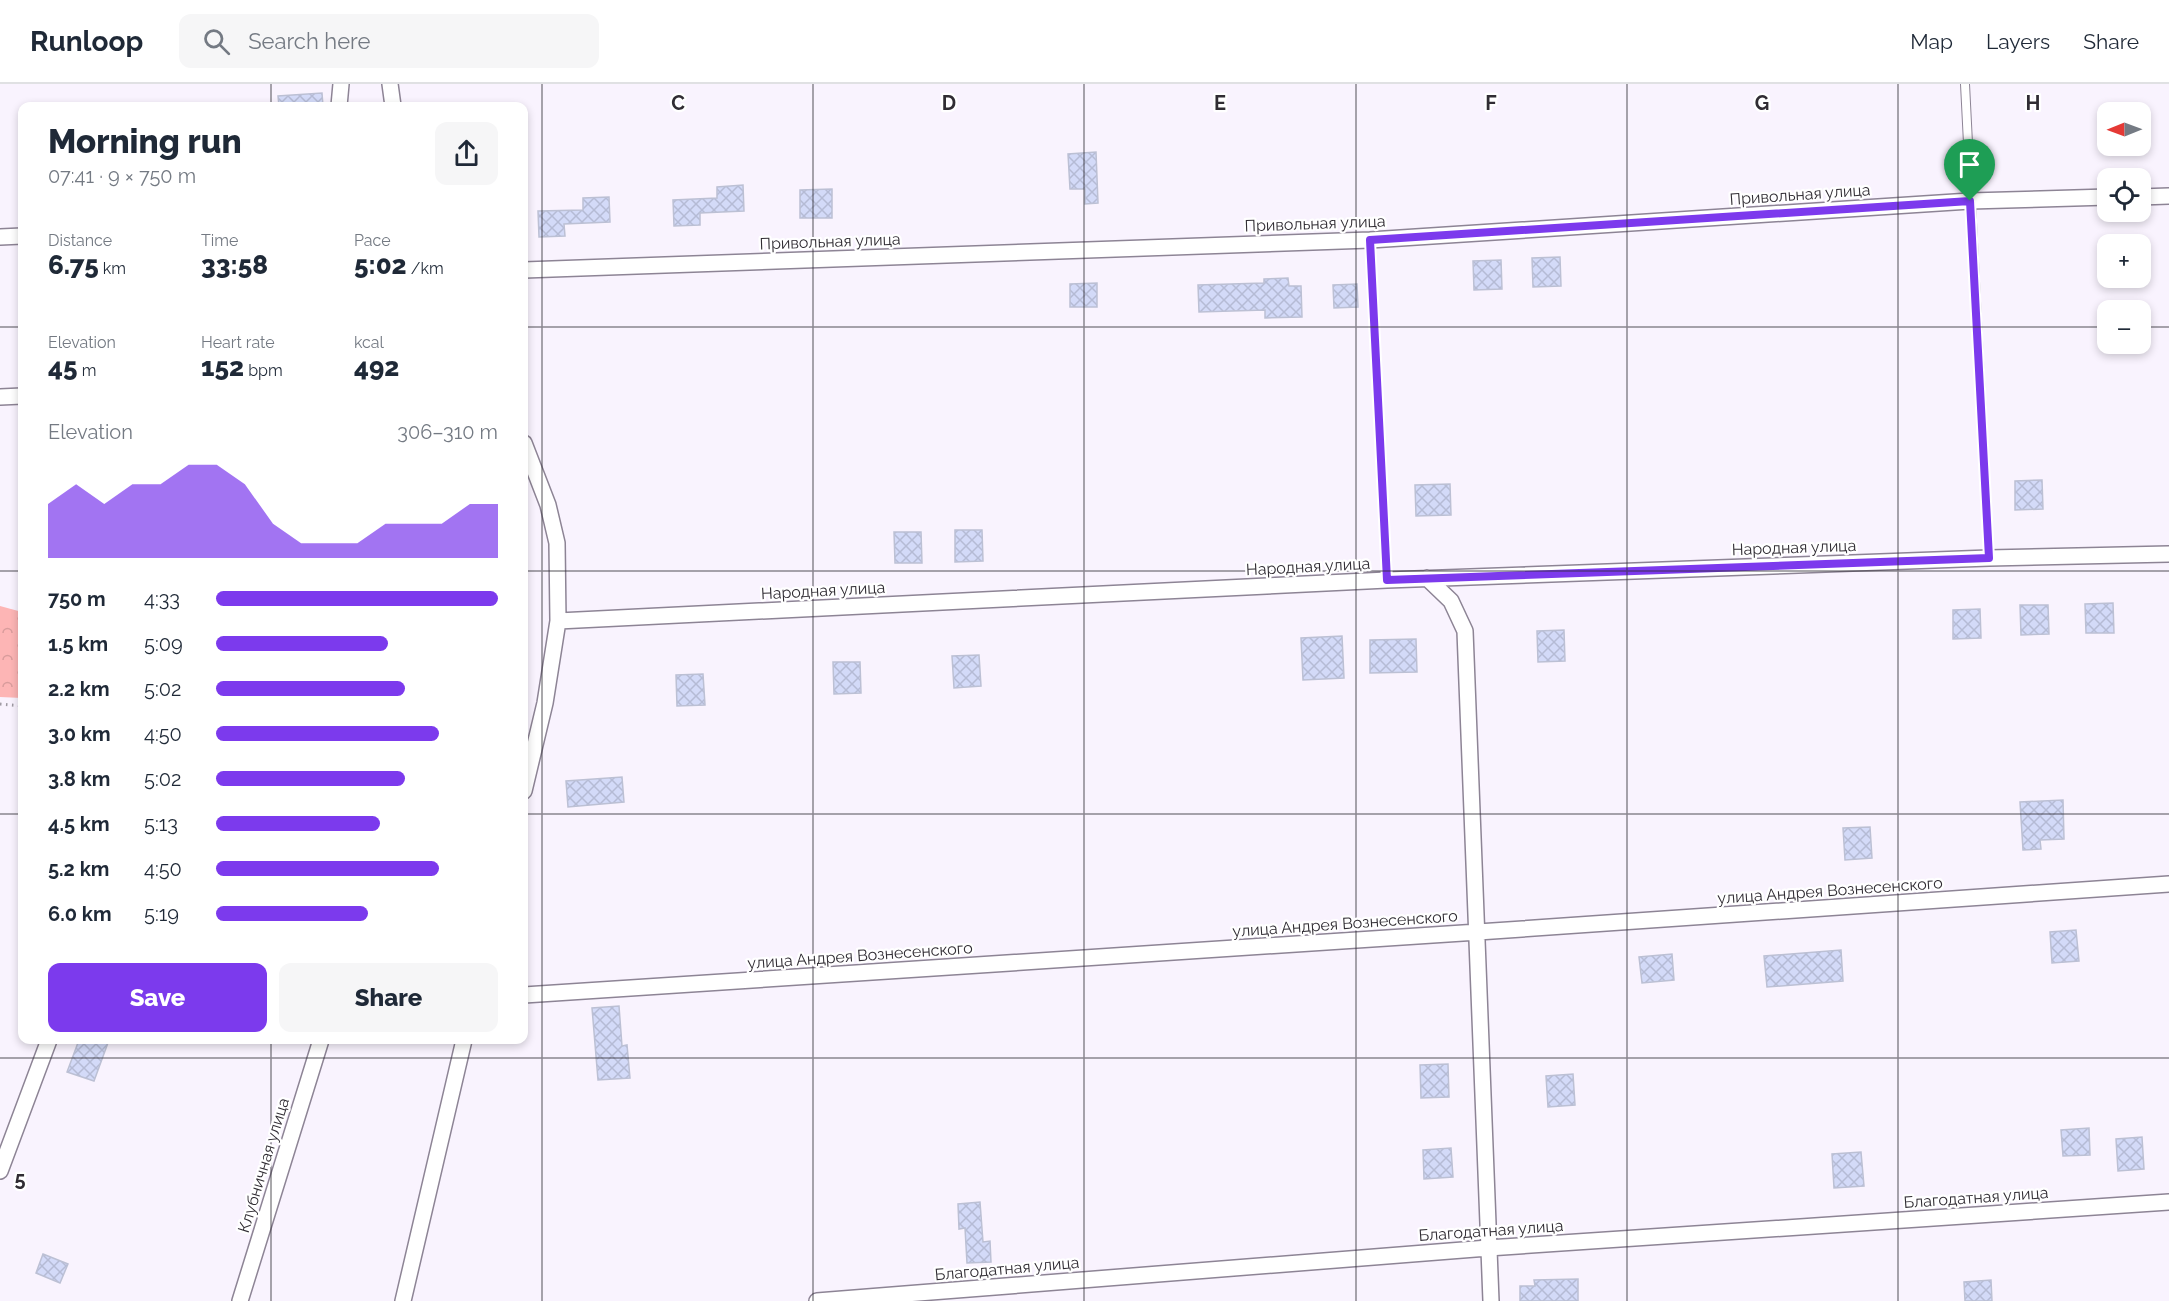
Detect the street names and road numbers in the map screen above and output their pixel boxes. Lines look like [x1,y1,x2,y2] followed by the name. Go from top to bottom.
[1729,180,1871,209] street label: Привольная улица
[1244,212,1386,235] street label: Привольная улица
[759,230,901,253] street label: Привольная улица
[1732,536,1856,559] street label: Народная улица
[1245,554,1371,579] street label: Народная улица
[760,578,886,603] street label: Народная улица
[1717,873,1943,908] street label: улица Андрея Вознесенского
[1232,906,1458,941] street label: улица Андрея Вознесенского
[747,938,973,973] street label: улица Андрея Вознесенского
[234,1095,293,1235] street label: Клубничная улица
[1903,1183,2049,1212] street label: Благодатная улица
[1418,1216,1564,1245] street label: Благодатная улица
[934,1253,1080,1284] street label: Благодатная улица

